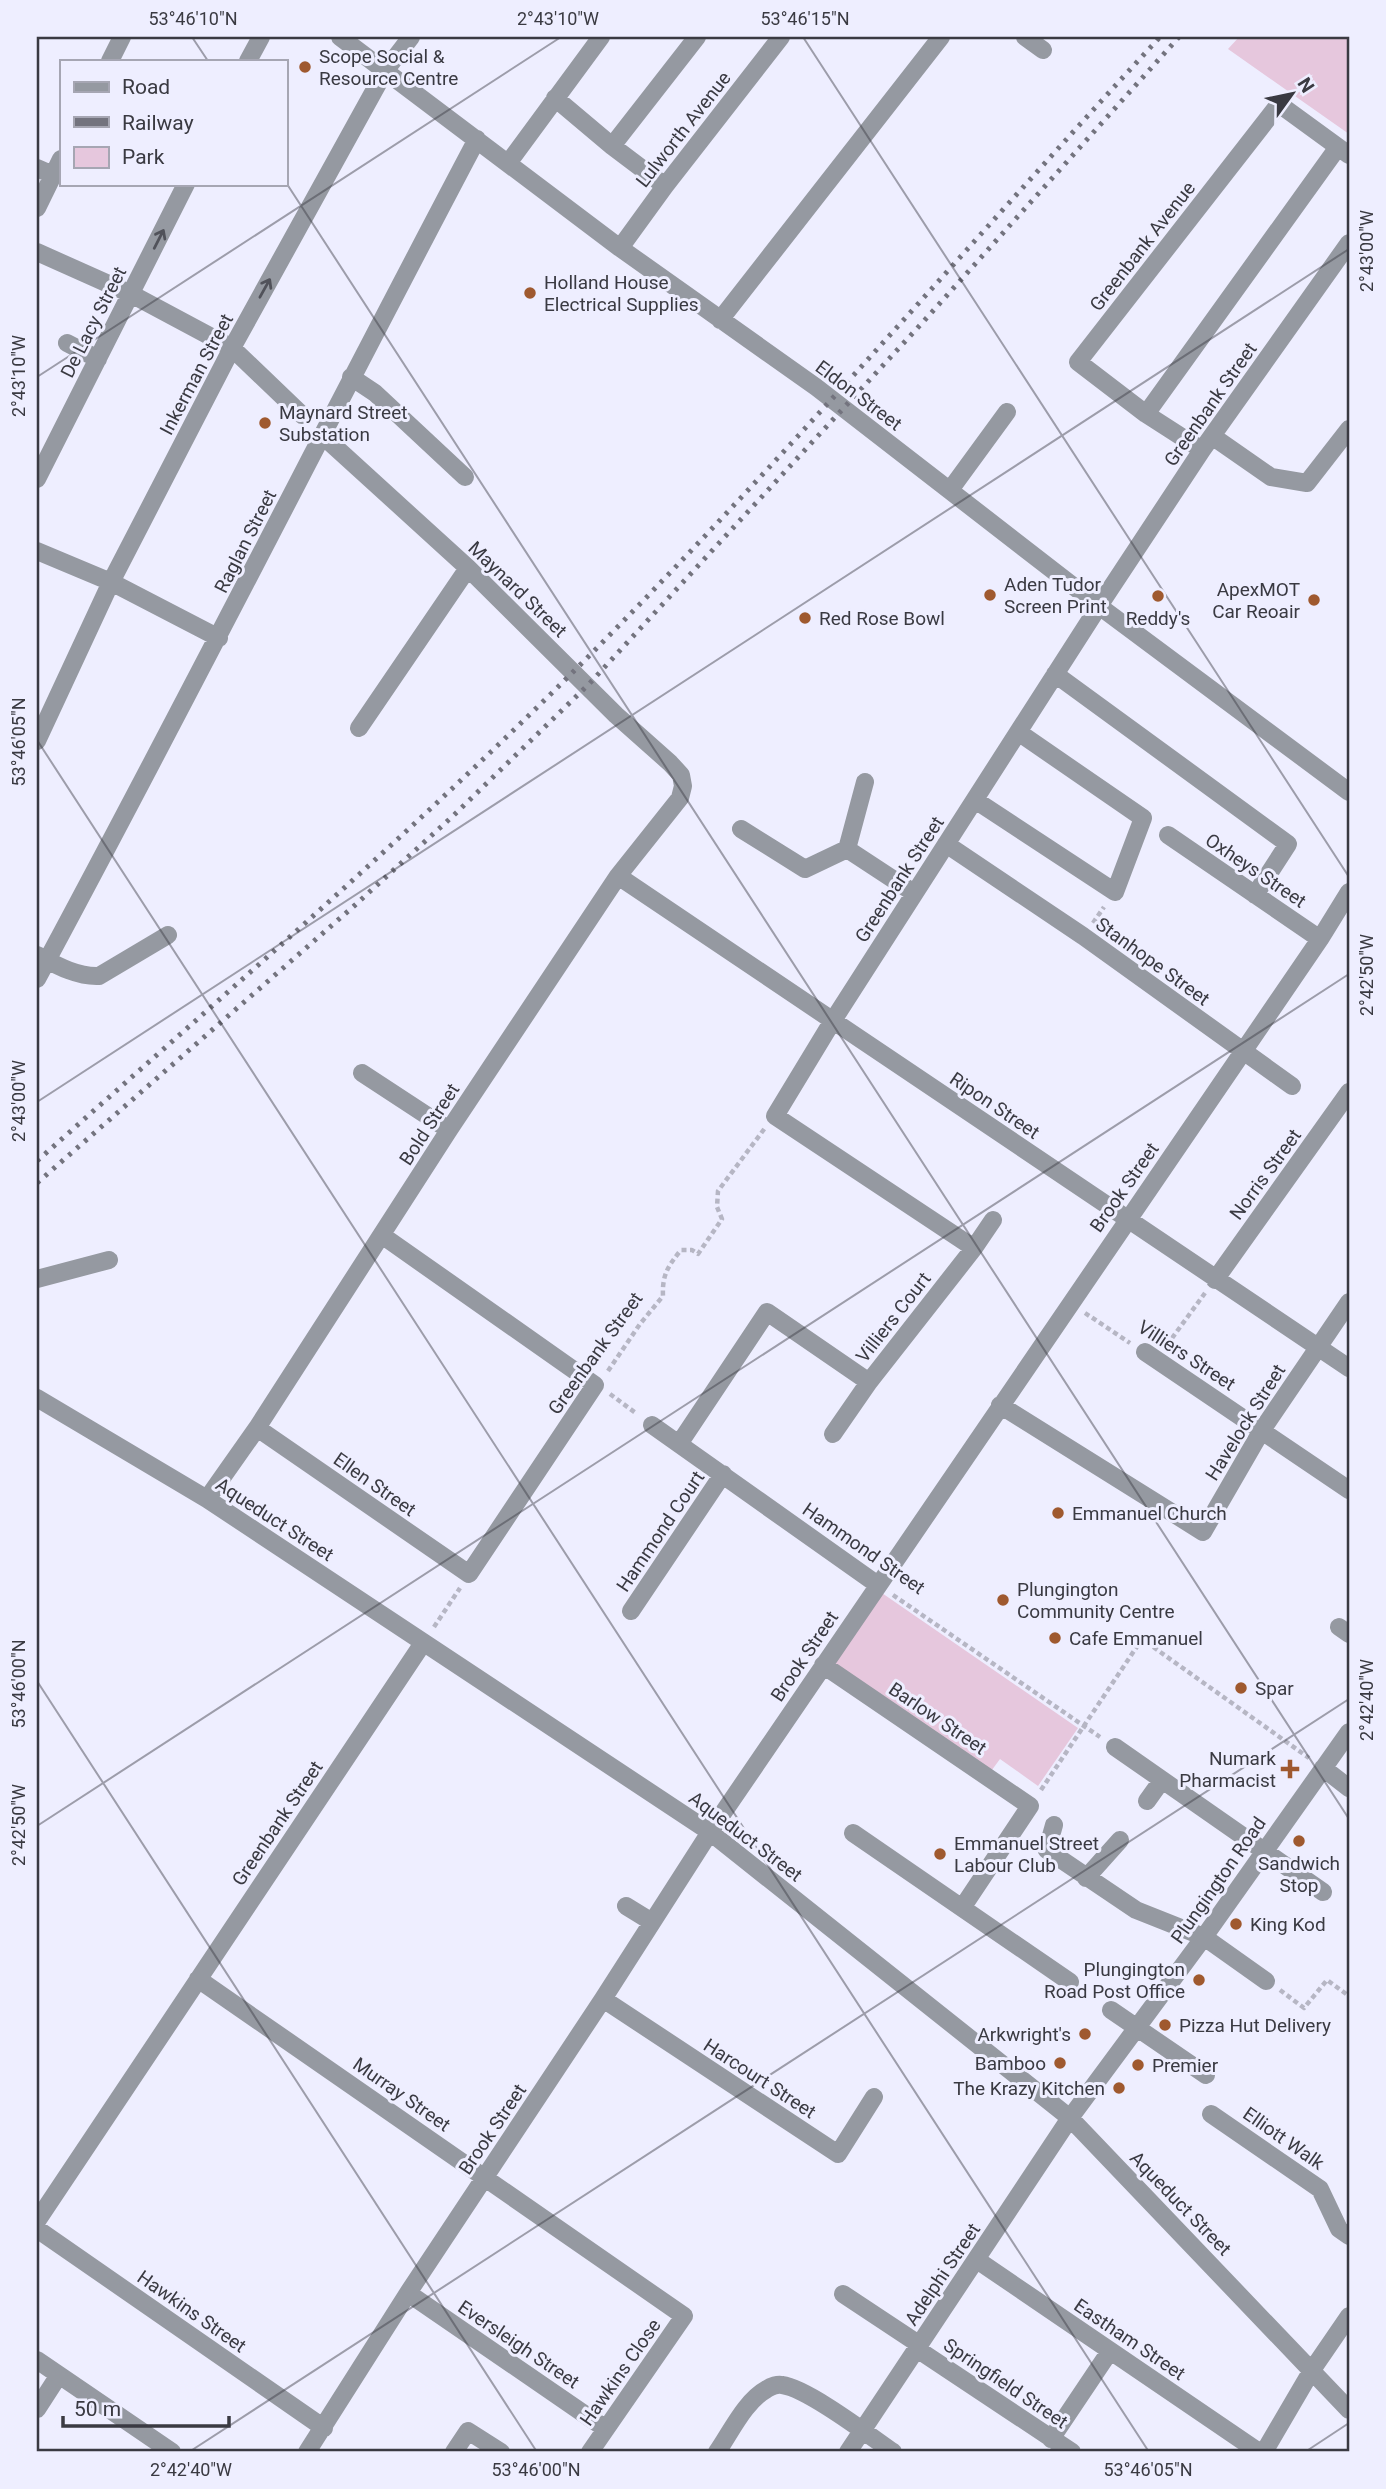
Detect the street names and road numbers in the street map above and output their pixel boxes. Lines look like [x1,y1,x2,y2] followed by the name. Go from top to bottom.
[631,67,736,192] street label: Lulworth Avenue
[1085,177,1200,316] street label: Greenbank Avenue
[56,263,131,382] street label: De Lacy Street
[155,310,238,439] street label: Inkerman Street
[1159,338,1262,471] street label: Greenbank Street
[811,355,906,435] street label: Eldon Street
[210,486,281,597] street label: Raglan Street
[463,536,572,642] street label: Maynard Street
[850,812,949,947] street label: Greenbank Street
[1201,828,1310,913] street label: Oxheys Street
[1091,912,1214,1010] street label: Stanhope Street
[946,1067,1044,1144] street label: Ripon Street
[394,1079,464,1169] street label: Bold Street
[1225,1124,1306,1224] street label: Norris Street
[1085,1138,1164,1237] street label: Brook Street
[851,1268,936,1367] street label: Villiers Court
[543,1288,648,1419] street label: Greenbank Street
[1134,1315,1240,1395] street label: Villiers Street
[1200,1360,1290,1485] street label: Havelock Street
[329,1448,420,1521] street label: Ellen Street
[612,1466,709,1596] street label: Hammond Court
[211,1473,338,1566] street label: Aqueduct Street
[798,1498,929,1599] street label: Hammond Street
[766,1607,843,1706] street label: Brook Street
[884,1677,991,1760] street label: Barlow Street
[227,1756,328,1890] street label: Greenbank Street
[684,1786,807,1886] street label: Aqueduct Street
[1166,1812,1271,1948] street label: Plungington Road
[699,2034,820,2123] street label: Harcourt Street
[349,2052,455,2136] street label: Murray Street
[454,2080,531,2179] street label: Brook Street
[1239,2102,1329,2175] street label: Elliott Walk
[1125,2146,1236,2260] street label: Aqueduct Street
[900,2219,985,2330] street label: Adelphi Street
[133,2265,251,2357] street label: Hawkins Street
[1070,2294,1190,2385] street label: Eastham Street
[454,2295,584,2393] street label: Eversleigh Street
[575,2314,666,2430] street label: Hawkins Close
[939,2333,1072,2433] street label: Springfield Street

